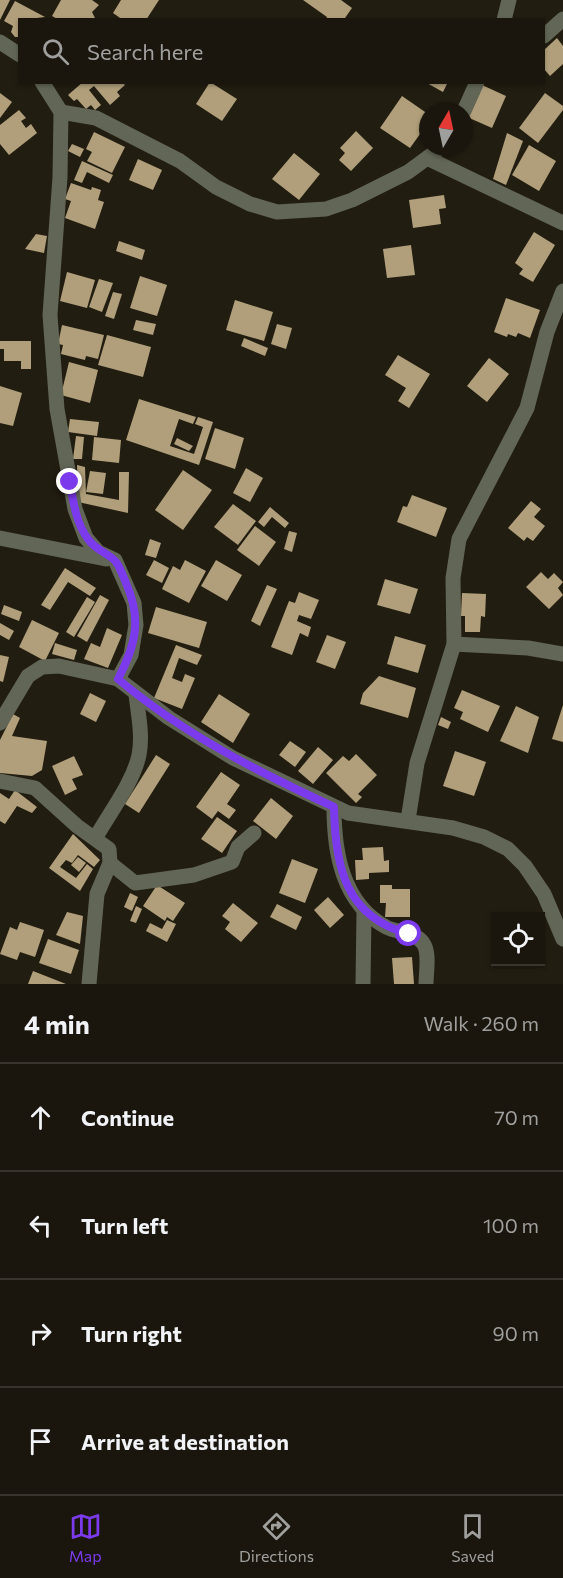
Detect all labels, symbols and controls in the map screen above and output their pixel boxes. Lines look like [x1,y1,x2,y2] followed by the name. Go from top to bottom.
[18,18,545,84] search box
[39,35,72,68] icon: search
[87,38,203,65] text: Search here
[419,102,473,156] north arrow
[56,468,82,494] route end
[491,912,545,966] map controls
[491,912,545,966] button: locate
[395,920,421,946] route start
[24,1008,90,1039] text: 4 min
[423,1011,539,1035] text: Walk · 260 m
[24,1101,57,1134] icon: ahead
[81,1104,174,1131] text: Continue
[494,1105,539,1129] text: 70 m
[24,1209,57,1242] icon: left
[81,1212,168,1239] text: Turn left
[483,1213,539,1237] text: 100 m
[24,1317,57,1350] icon: right
[81,1320,182,1347] text: Turn right
[493,1321,539,1345] text: 90 m
[24,1425,57,1458] icon: arrive
[81,1428,289,1455] text: Arrive at destination
[69,1510,102,1565] tab: Map
[239,1510,314,1565] tab: Directions
[451,1510,494,1565] tab: Saved

